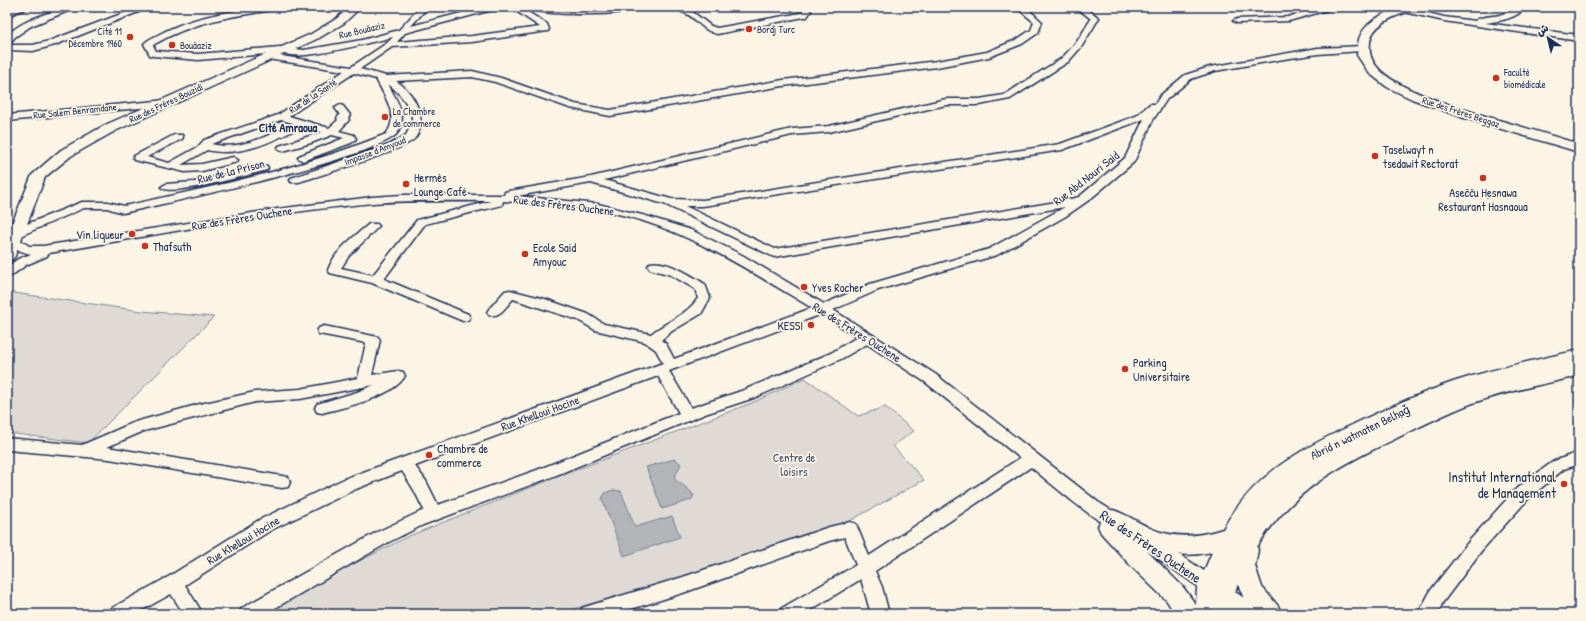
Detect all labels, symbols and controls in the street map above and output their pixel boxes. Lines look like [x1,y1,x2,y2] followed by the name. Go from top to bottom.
[338,18,387,42] street label: Rue Bouâaziz
[1528,18,1568,58] north arrow
[1533,21,1551,39] text: ش
[757,23,795,36] place label: Bordj Turc
[744,24,754,34] marker: Bordj Turc
[69,25,123,50] place label: Cité 11 Décembre 1960
[125,32,135,42] marker: Cité 11 Décembre 1960
[180,39,212,52] place label: Bouâaziz
[167,40,177,50] marker: Bouâaziz
[1503,66,1546,91] place label: Faculté biomédicale
[1491,73,1501,83] marker: Faculté biomédicale
[287,76,339,116] street label: Rue de la Santé
[127,80,205,126] street label: Rue des Frères Bouzidi
[1421,93,1502,131] street label: Rue des Frères Beggaz
[33,100,117,122] street label: Rue Salem Benramdane
[393,105,440,130] place label: La Chambre de commerce
[380,112,390,122] marker: La Chambre de commerce
[259,119,318,136] district label: Cité Amraoua
[342,133,408,169] street label: Impasse d'Amyoud
[1383,141,1459,172] place label: Taselwayt n tsedawit Rectorat
[1049,147,1123,209] street label: Rue Abd Nouri Said
[1370,151,1380,161] marker: Taselwayt n tsedawit Rectorat
[196,154,266,188] street label: Rue de la Prison
[414,169,467,200] place label: Hermès Lounge Café
[1478,173,1488,183] marker: Asečču Ḥesnawa Restaurant Hasnaoua
[401,179,411,189] marker: Hermès Lounge Café
[1438,184,1528,215] place label: Asečču Ḥesnawa Restaurant Hasnaoua
[513,190,616,220] street label: Rue des Frères Ouchene
[191,202,294,234] street label: Rue des Frères Ouchene
[76,226,124,243] place label: Vin liqueur
[127,229,137,239] marker: Vin liqueur
[153,238,191,255] place label: Thafsuth
[533,239,576,270] place label: Ecole Said Amyouc
[140,241,150,251] marker: Thafsuth
[520,249,530,259] marker: Ecole Said Amyouc
[812,279,864,296] place label: Yves Rocher
[799,282,809,292] marker: Yves Rocher
[809,298,905,366] street label: Rue des Frères Ouchene
[778,317,803,334] place label: KESSI
[806,320,816,330] marker: KESSI
[1133,354,1190,385] place label: Parking Universitaire
[1120,364,1130,374] marker: Parking Universitaire
[498,391,582,435] street label: Rue Khelloui Hocine
[1307,400,1413,463] street label: Abrid n watmaten Belḥaǧ
[437,440,488,471] place label: Chambre de commerce
[773,449,815,480] park label: Centre de loisirs
[424,450,434,460] marker: Chambre de commerce
[1448,467,1556,503] place label: Institut International de Management
[1559,479,1569,489] marker: Institut International de Management
[1097,505,1206,587] street label: Rue des Frères Ouchene
[203,511,283,568] street label: Rue Khelloui Hocine

